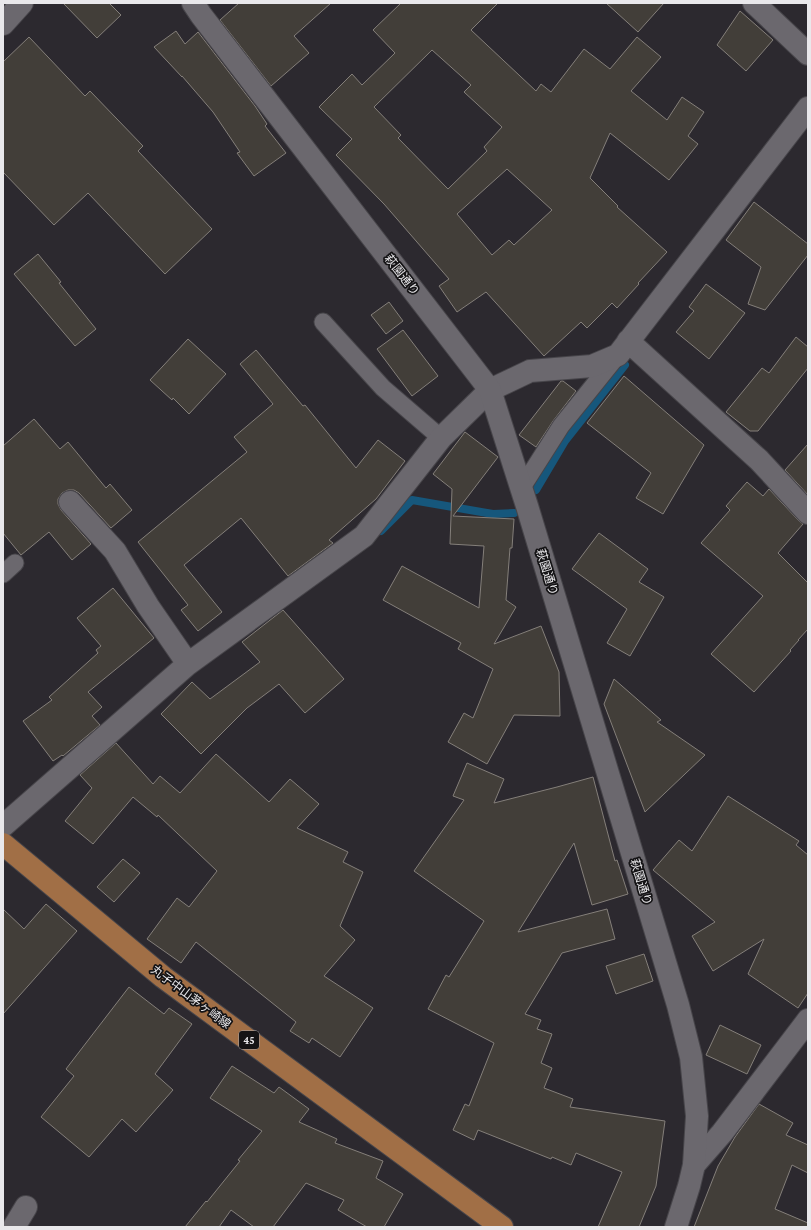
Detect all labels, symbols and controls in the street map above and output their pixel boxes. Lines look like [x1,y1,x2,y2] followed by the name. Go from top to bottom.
[382,252,422,298] street label: 萩園通り
[533,547,561,597] street label: 萩園通り
[627,857,655,907] street label: 萩園通り
[148,963,234,1031] street label: 丸子中山茅ヶ崎線
[239,1031,259,1049] road number: 45

